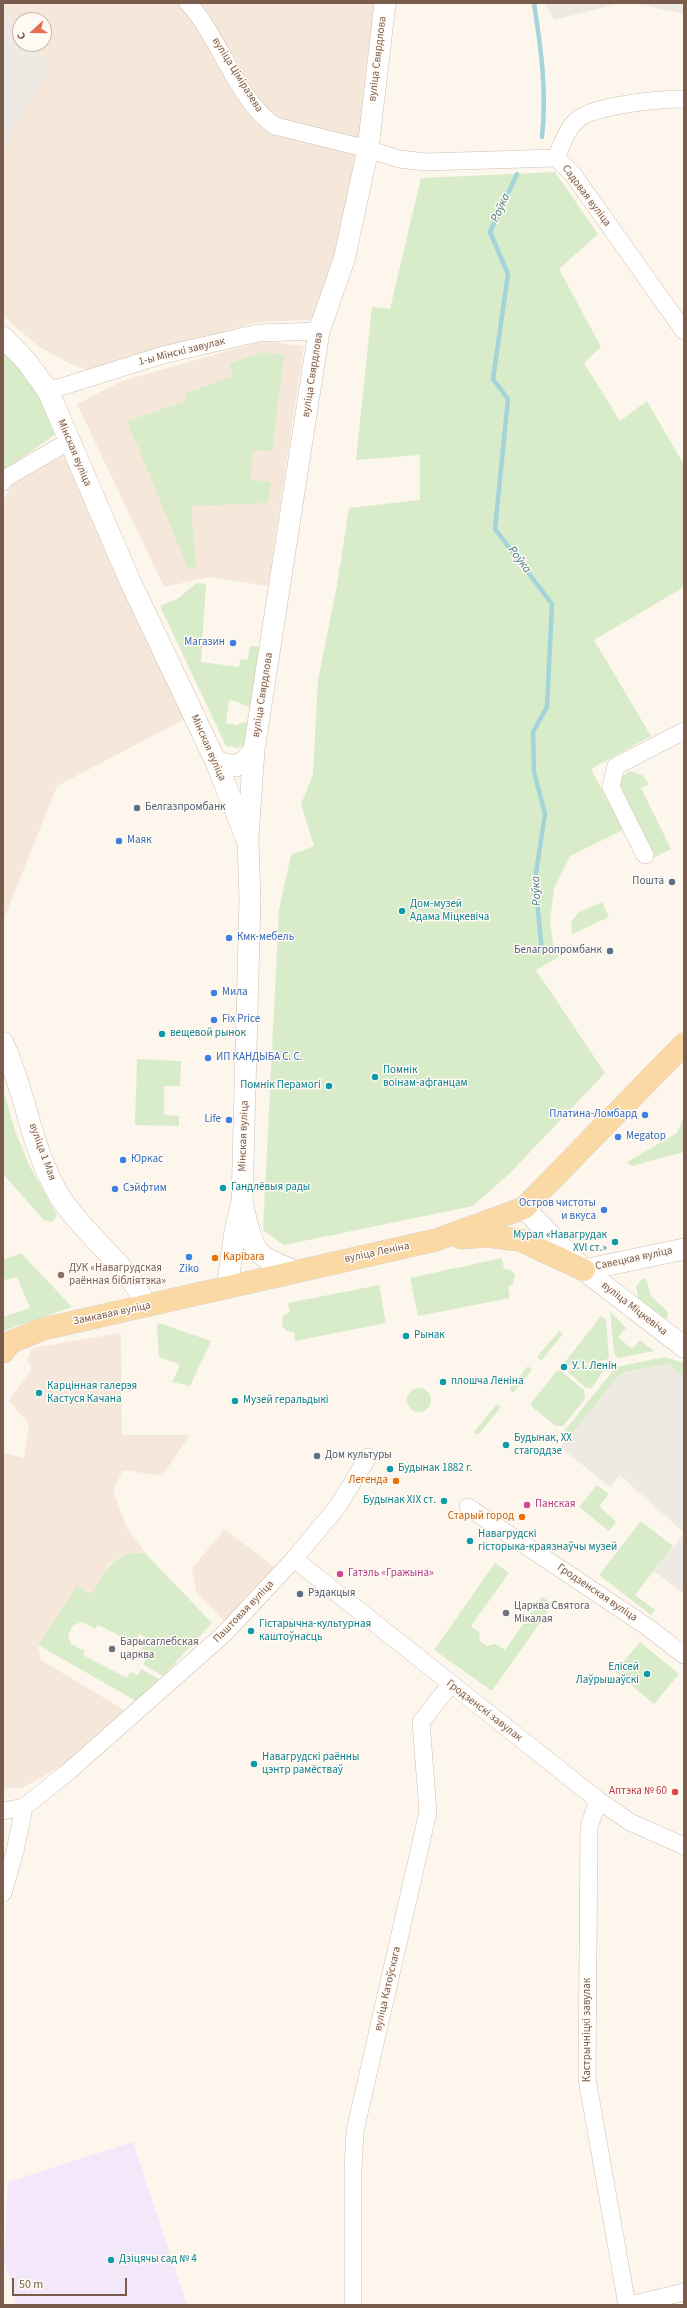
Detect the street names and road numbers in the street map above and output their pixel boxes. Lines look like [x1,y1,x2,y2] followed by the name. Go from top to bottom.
[366,16,390,102] street label: вуліца Свярдлова
[209,35,265,115] street label: вуліца Ціміразева
[559,163,613,229] street label: Садовая вуліца
[300,332,326,418] street label: вуліца Свярдлова
[137,335,227,369] street label: 1-ы Мінскі завулак
[54,418,94,488] street label: Мінская вуліца
[250,652,276,738] street label: вуліца Свярдлова
[187,713,229,783] street label: Мінская вуліца
[236,1100,252,1172] street label: Мінская вуліца
[26,1122,58,1182] street label: вуліца 1 Мая
[343,1240,411,1266] street label: вуліца Леніна
[594,1244,674,1274] street label: Савецкая вуліца
[598,1279,670,1339] street label: вуліца Міцкевіча
[72,1299,152,1329] street label: Замкавая вуліца
[554,1561,640,1625] street label: Гродзенская вуліца
[211,1578,277,1646] street label: Паштовая вуліца
[443,1677,525,1745] street label: Гродзенскі завулак
[372,1945,404,2033] street label: вуліца Катоўскага
[581,1978,595,2082] street label: Кастрычніцкі завулак

